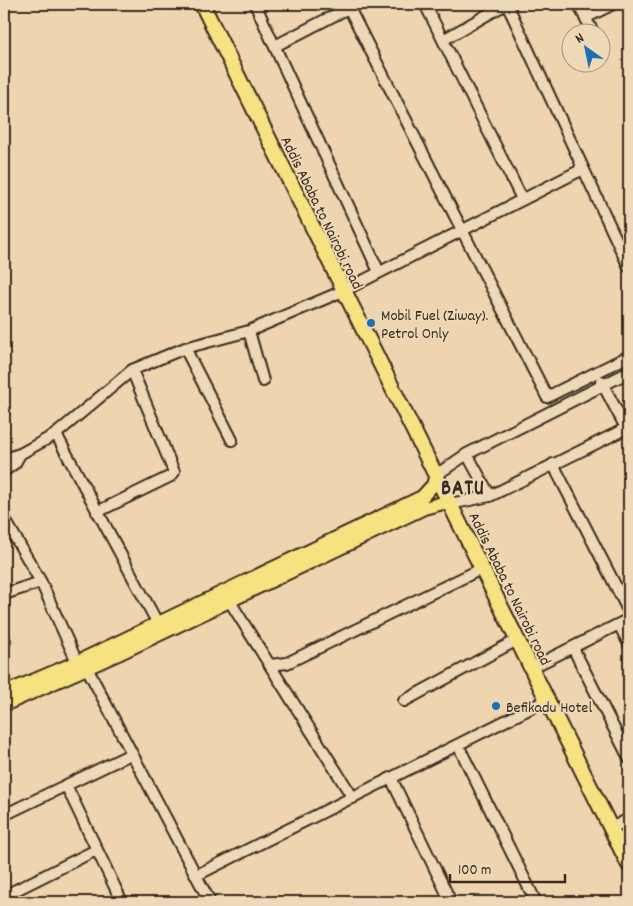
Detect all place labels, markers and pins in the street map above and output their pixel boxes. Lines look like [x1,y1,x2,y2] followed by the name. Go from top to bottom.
[381,305,488,346] place label: Mobil Fuel (Ziway). Petrol Only
[365,317,377,329] marker: Mobil Fuel (Ziway). Petrol Only
[506,697,592,720] place label: Befikadu Hotel
[490,700,502,712] marker: Befikadu Hotel

